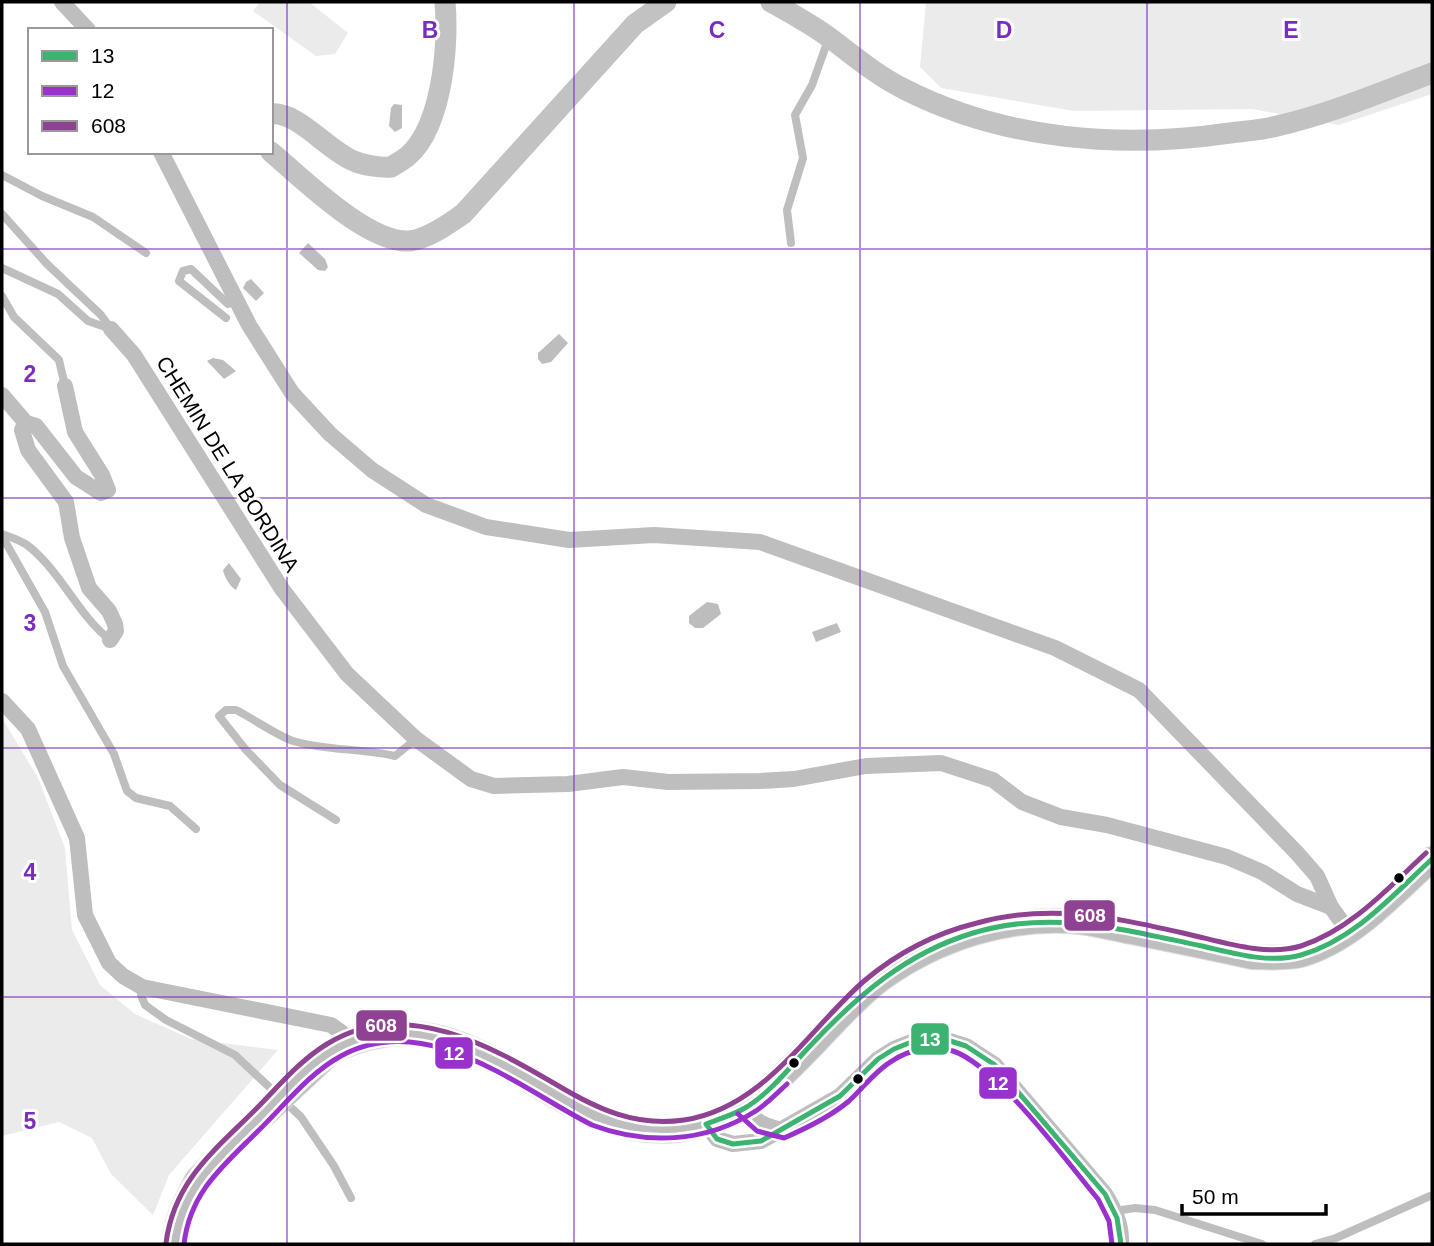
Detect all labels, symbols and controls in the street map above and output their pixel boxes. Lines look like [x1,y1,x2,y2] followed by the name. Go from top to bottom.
[422,17,438,43] text: B
[709,17,725,43] text: C
[996,17,1012,43] text: D
[1283,17,1299,43] text: E
[28,28,273,154] legend
[91,44,114,67] text: 13
[91,79,114,102] text: 12
[91,114,126,137] text: 608
[152,352,304,576] street label: CHEMIN DE LA BORDINA
[24,361,36,387] text: 2
[24,610,36,636] text: 3
[24,859,37,885] text: 4
[1392,871,1406,885] unlabelled marker
[1063,899,1116,932] line badge: 608
[1074,905,1106,926] text: 608
[355,1009,408,1042] line badge: 608
[365,1015,397,1036] text: 608
[910,1022,950,1056] line badge: 13
[919,1029,941,1050] text: 13
[434,1036,474,1070] line badge: 12
[443,1043,465,1064] text: 12
[787,1056,801,1070] unlabelled marker
[978,1066,1018,1100] line badge: 12
[851,1072,865,1086] unlabelled marker
[987,1073,1009,1094] text: 12
[24,1108,37,1134] text: 5
[1182,1172,1326,1216] scale bar
[1192,1185,1239,1208] text: 50 m

